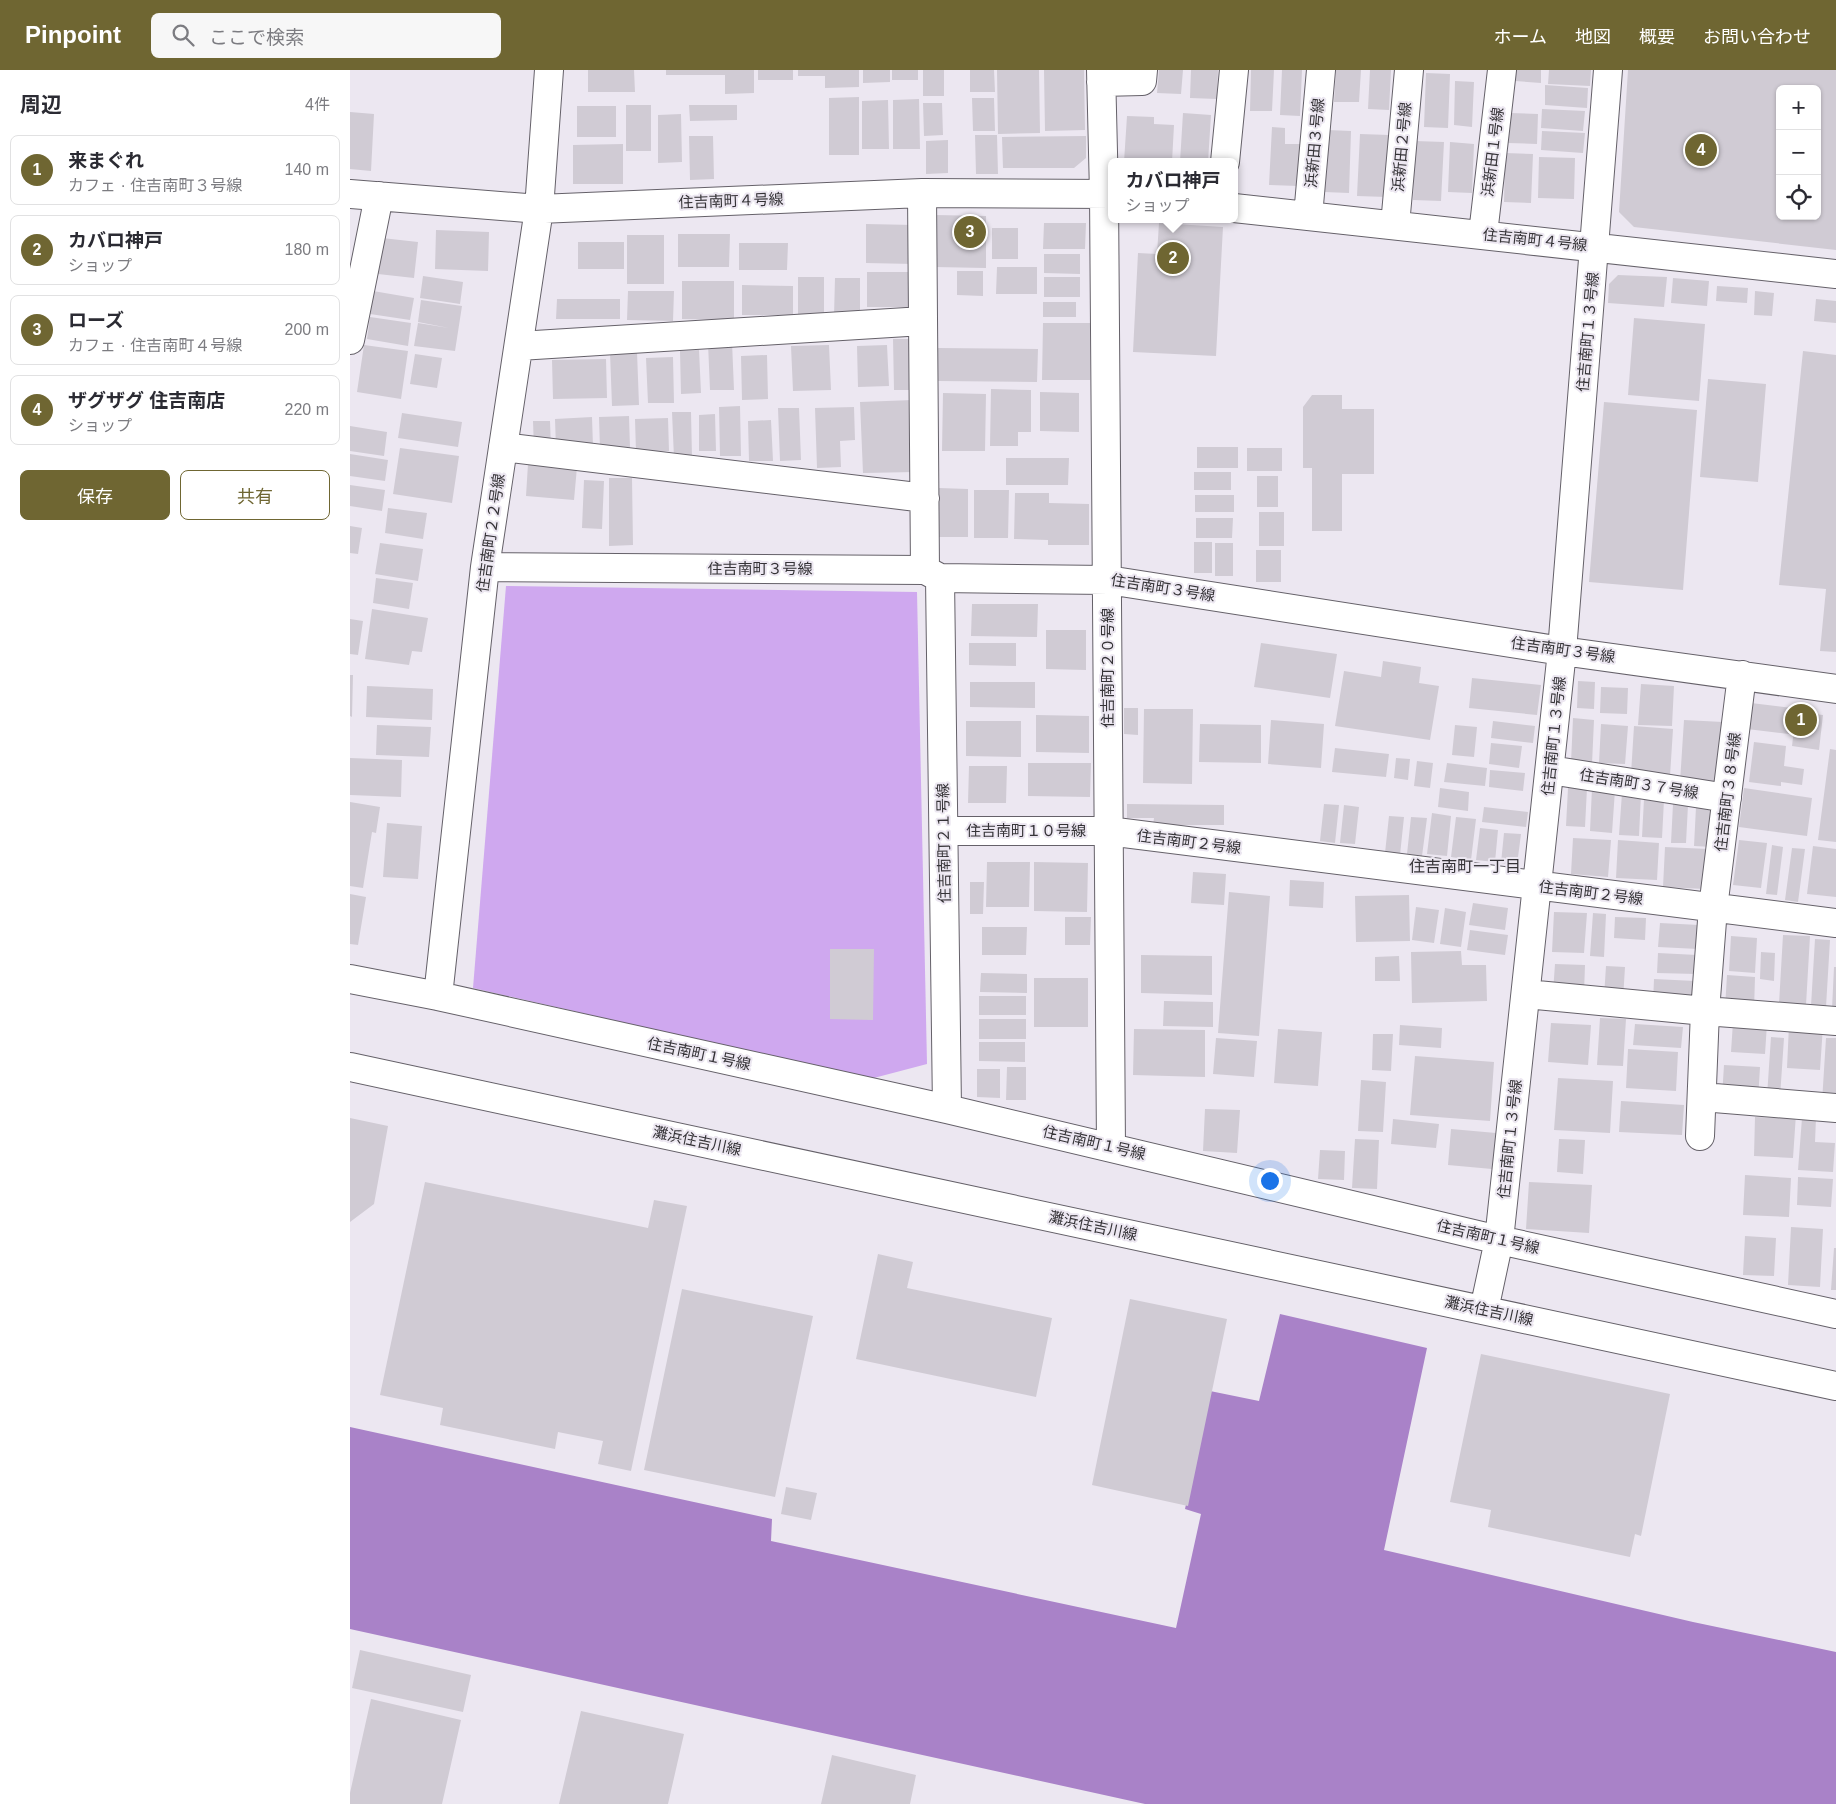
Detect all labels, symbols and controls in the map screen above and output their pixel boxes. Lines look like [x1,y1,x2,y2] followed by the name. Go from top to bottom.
[151,13,501,58] search box
[25,21,121,48] text: Pinpoint
[169,21,197,49] icon: search
[209,27,304,48] text: ここで検索
[1494,27,1547,47] text: ホーム
[1575,27,1611,47] text: 地図
[1639,27,1675,47] text: 概要
[1703,27,1811,47] text: お問い合わせ
[1776,85,1821,220] map controls
[1776,85,1821,130] button: +
[20,93,62,116] text: 周辺
[305,96,330,113] text: 4件
[1302,97,1327,189] street label: 浜新田３号線
[1389,101,1414,193] street label: 浜新田２号線
[1479,106,1506,198] street label: 浜新田１号線
[1776,130,1821,175] button: −
[1685,131,1717,169] pin: 4
[68,150,144,171] text: 来まぐれ
[1108,158,1238,223] popup
[33,161,41,178] text: 1
[285,161,329,178] text: 140 m
[1125,170,1221,191] text: カバロ神戸
[1776,175,1821,220] button: locate
[68,177,242,194] text: カフェ · 住吉南町３号線
[678,190,784,211] street label: 住吉南町４号線
[1125,197,1190,214] text: ショップ
[954,213,986,251] pin: 3
[1482,226,1588,253] street label: 住吉南町４号線
[68,230,163,251] text: カバロ神戸
[1157,239,1189,277] pin: 2
[33,241,41,258] text: 2
[285,241,329,258] text: 180 m
[68,257,132,274] text: ショップ
[1574,271,1601,392] street label: 住吉南町１３号線
[68,310,124,331] text: ローズ
[33,321,41,338] text: 3
[285,321,329,338] text: 200 m
[68,337,242,354] text: カフェ · 住吉南町４号線
[68,390,225,411] text: ザグザグ 住吉南店
[33,401,41,418] text: 4
[285,401,329,418] text: 220 m
[68,417,132,434] text: ショップ
[20,470,170,520] button: 保存
[180,470,330,520] button: 共有
[474,472,507,594] street label: 住吉南町２２号線
[707,560,813,577] street label: 住吉南町３号線
[1110,571,1216,604] street label: 住吉南町３号線
[1099,608,1116,728] street label: 住吉南町２０号線
[1510,634,1616,665] street label: 住吉南町３号線
[1539,675,1568,797] street label: 住吉南町１３号線
[1785,701,1817,739] pin: 1
[1712,731,1743,853] street label: 住吉南町３８号線
[1578,766,1700,801] street label: 住吉南町３７号線
[934,783,953,903] street label: 住吉南町２１号線
[966,822,1086,839] street label: 住吉南町１０号線
[1136,827,1242,856] street label: 住吉南町２号線
[1409,858,1521,875] district label: 住吉南町一丁目
[1538,878,1644,907] street label: 住吉南町２号線
[646,1034,752,1073] street label: 住吉南町１号線
[1495,1078,1524,1200] street label: 住吉南町１３号線
[1041,1122,1147,1163] street label: 住吉南町１号線
[651,1123,743,1158] street label: 灘浜住吉川線
[1257,1168,1283,1194] your location
[1047,1208,1139,1243] street label: 灘浜住吉川線
[1435,1216,1541,1257] street label: 住吉南町１号線
[1443,1293,1535,1328] street label: 灘浜住吉川線

